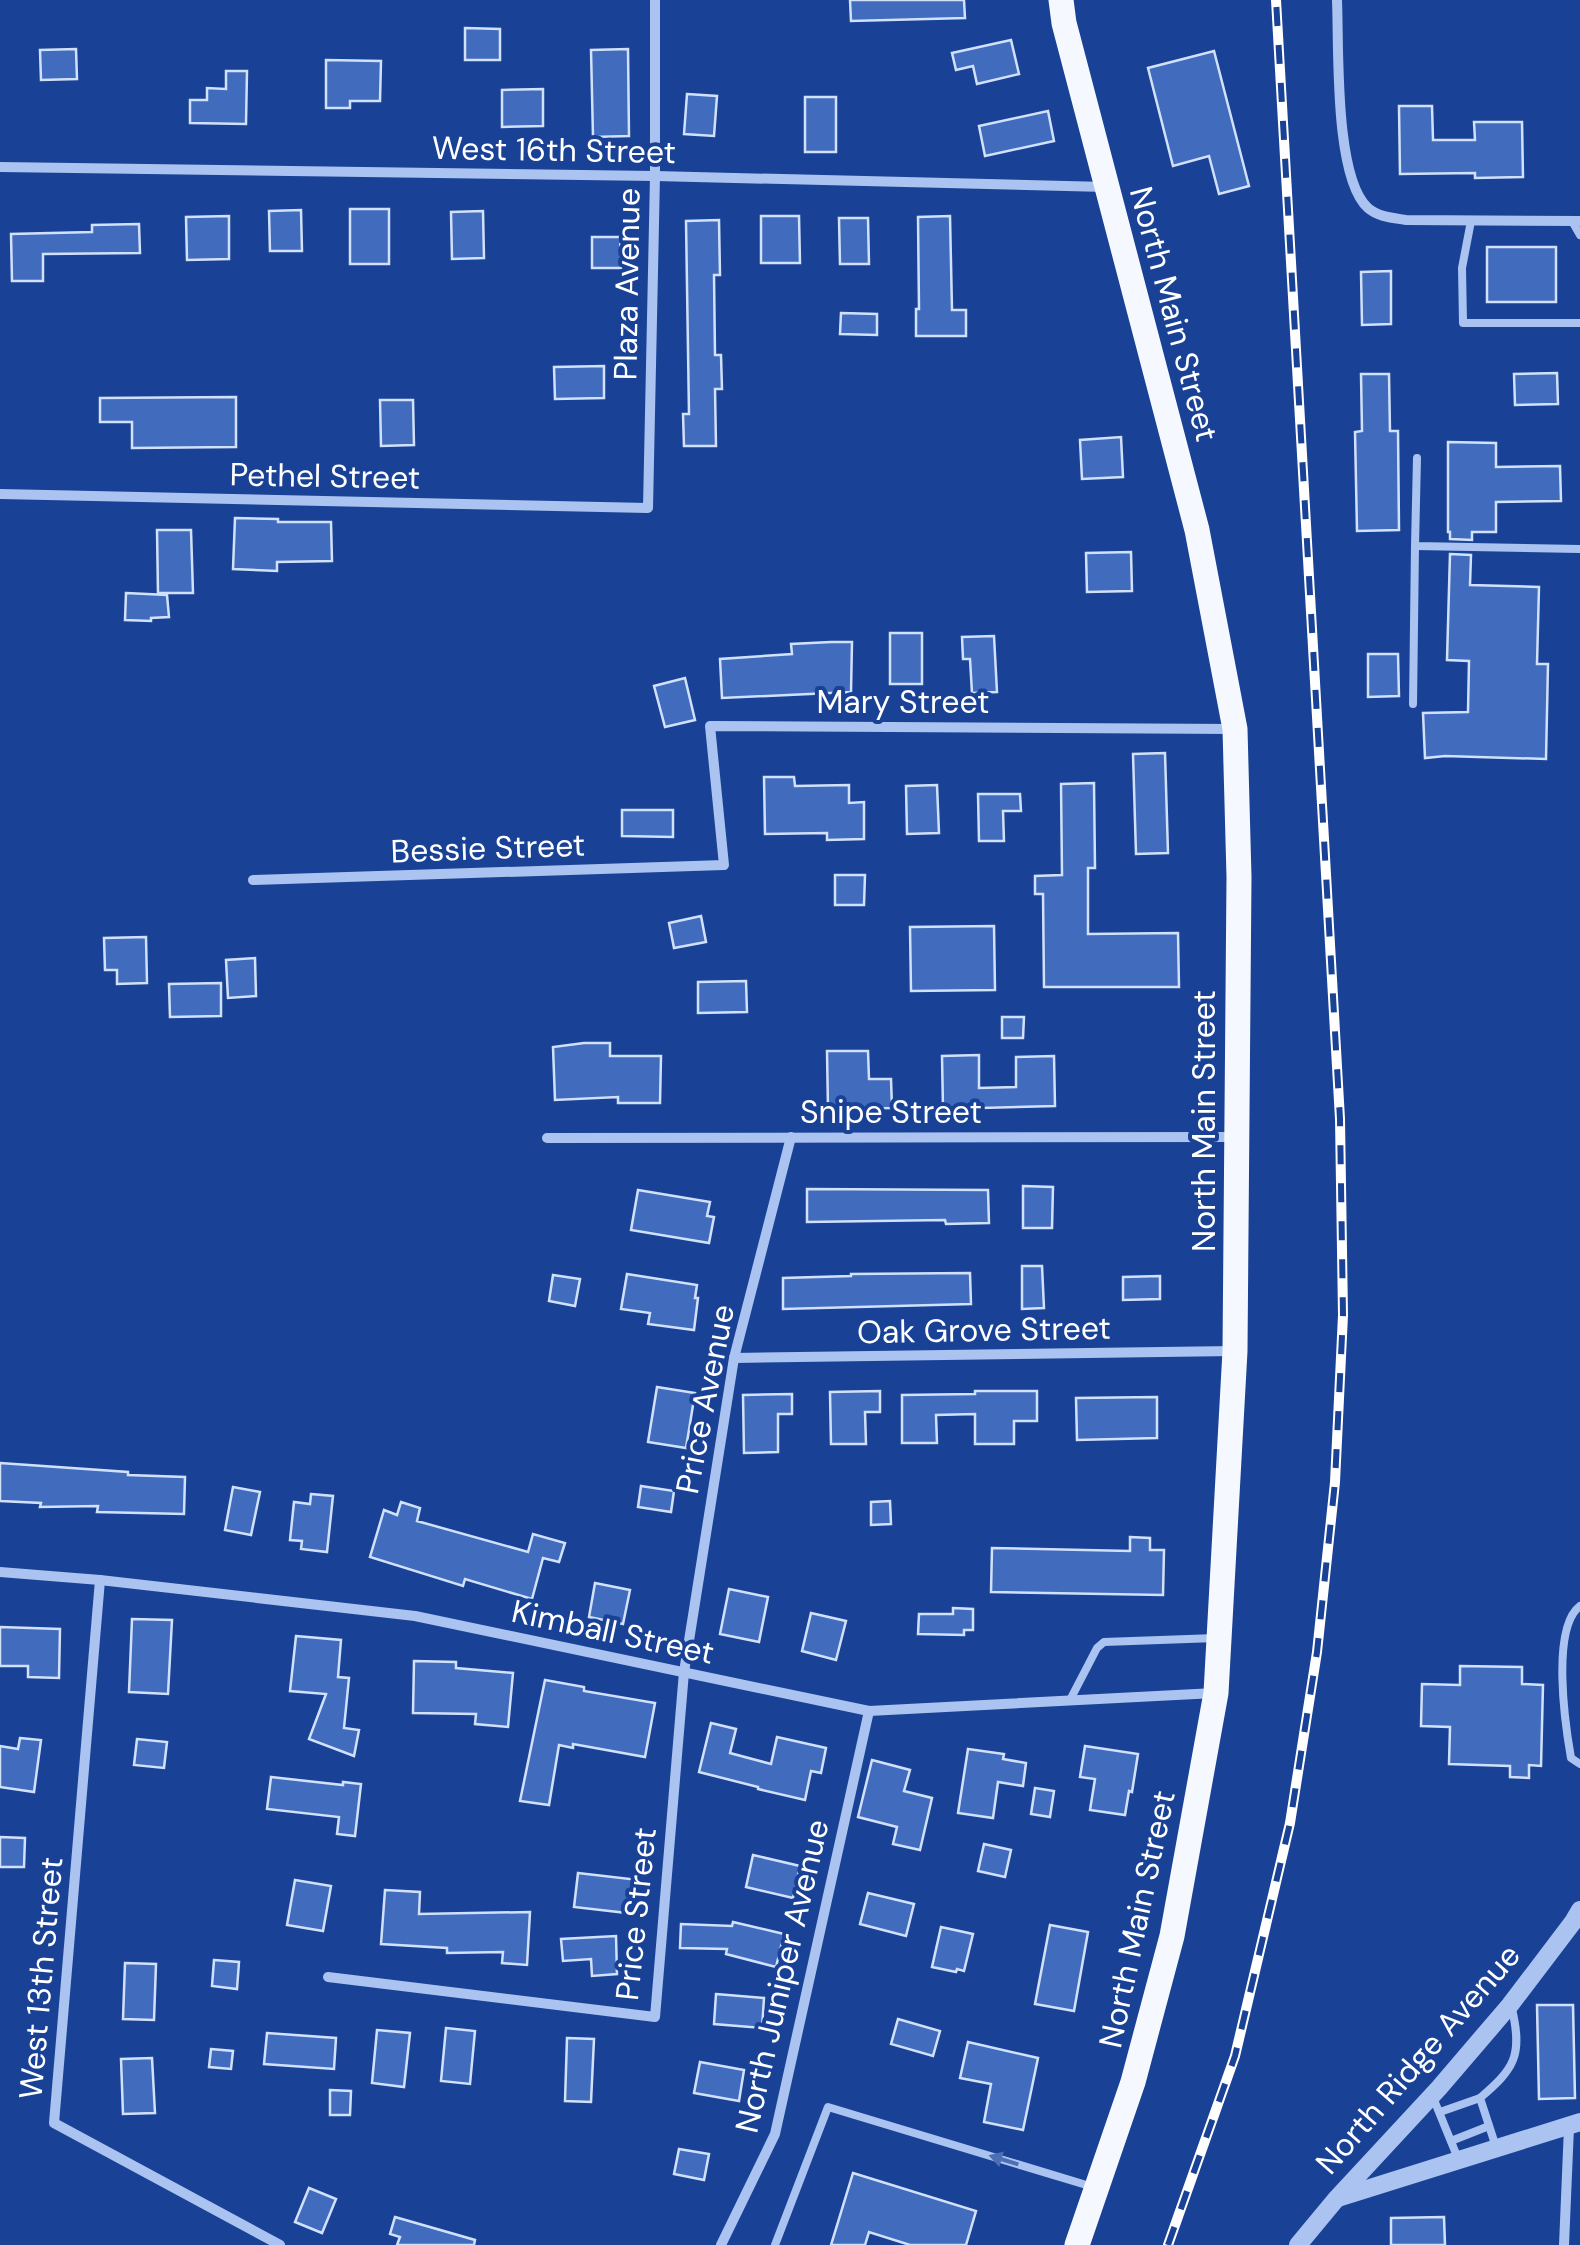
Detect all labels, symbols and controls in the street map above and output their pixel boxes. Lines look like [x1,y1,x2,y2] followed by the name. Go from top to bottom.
[432,127,676,173] street label: West 16th Street
[1120,182,1228,446] street label: North Main Street
[604,187,650,381] street label: Plaza Avenue
[229,453,421,499] street label: Pethel Street
[816,681,990,723] street label: Mary Street
[390,824,586,872] street label: Bessie Street
[1183,990,1225,1252] street label: North Main Street
[800,1091,982,1133] street label: Snipe Street
[666,1301,744,1497] street label: Price Avenue
[857,1307,1111,1353] street label: Oak Grove Street
[508,1590,718,1674] street label: Kimball Street
[1089,1787,1185,2051] street label: North Main Street
[726,1815,838,2137] street label: North Juniper Avenue
[606,1825,666,2003] street label: Price Street
[9,1855,73,2101] street label: West 13th Street
[1306,1935,1530,2183] street label: North Ridge Avenue
[988,2152,1019,2167] one-way arrow

